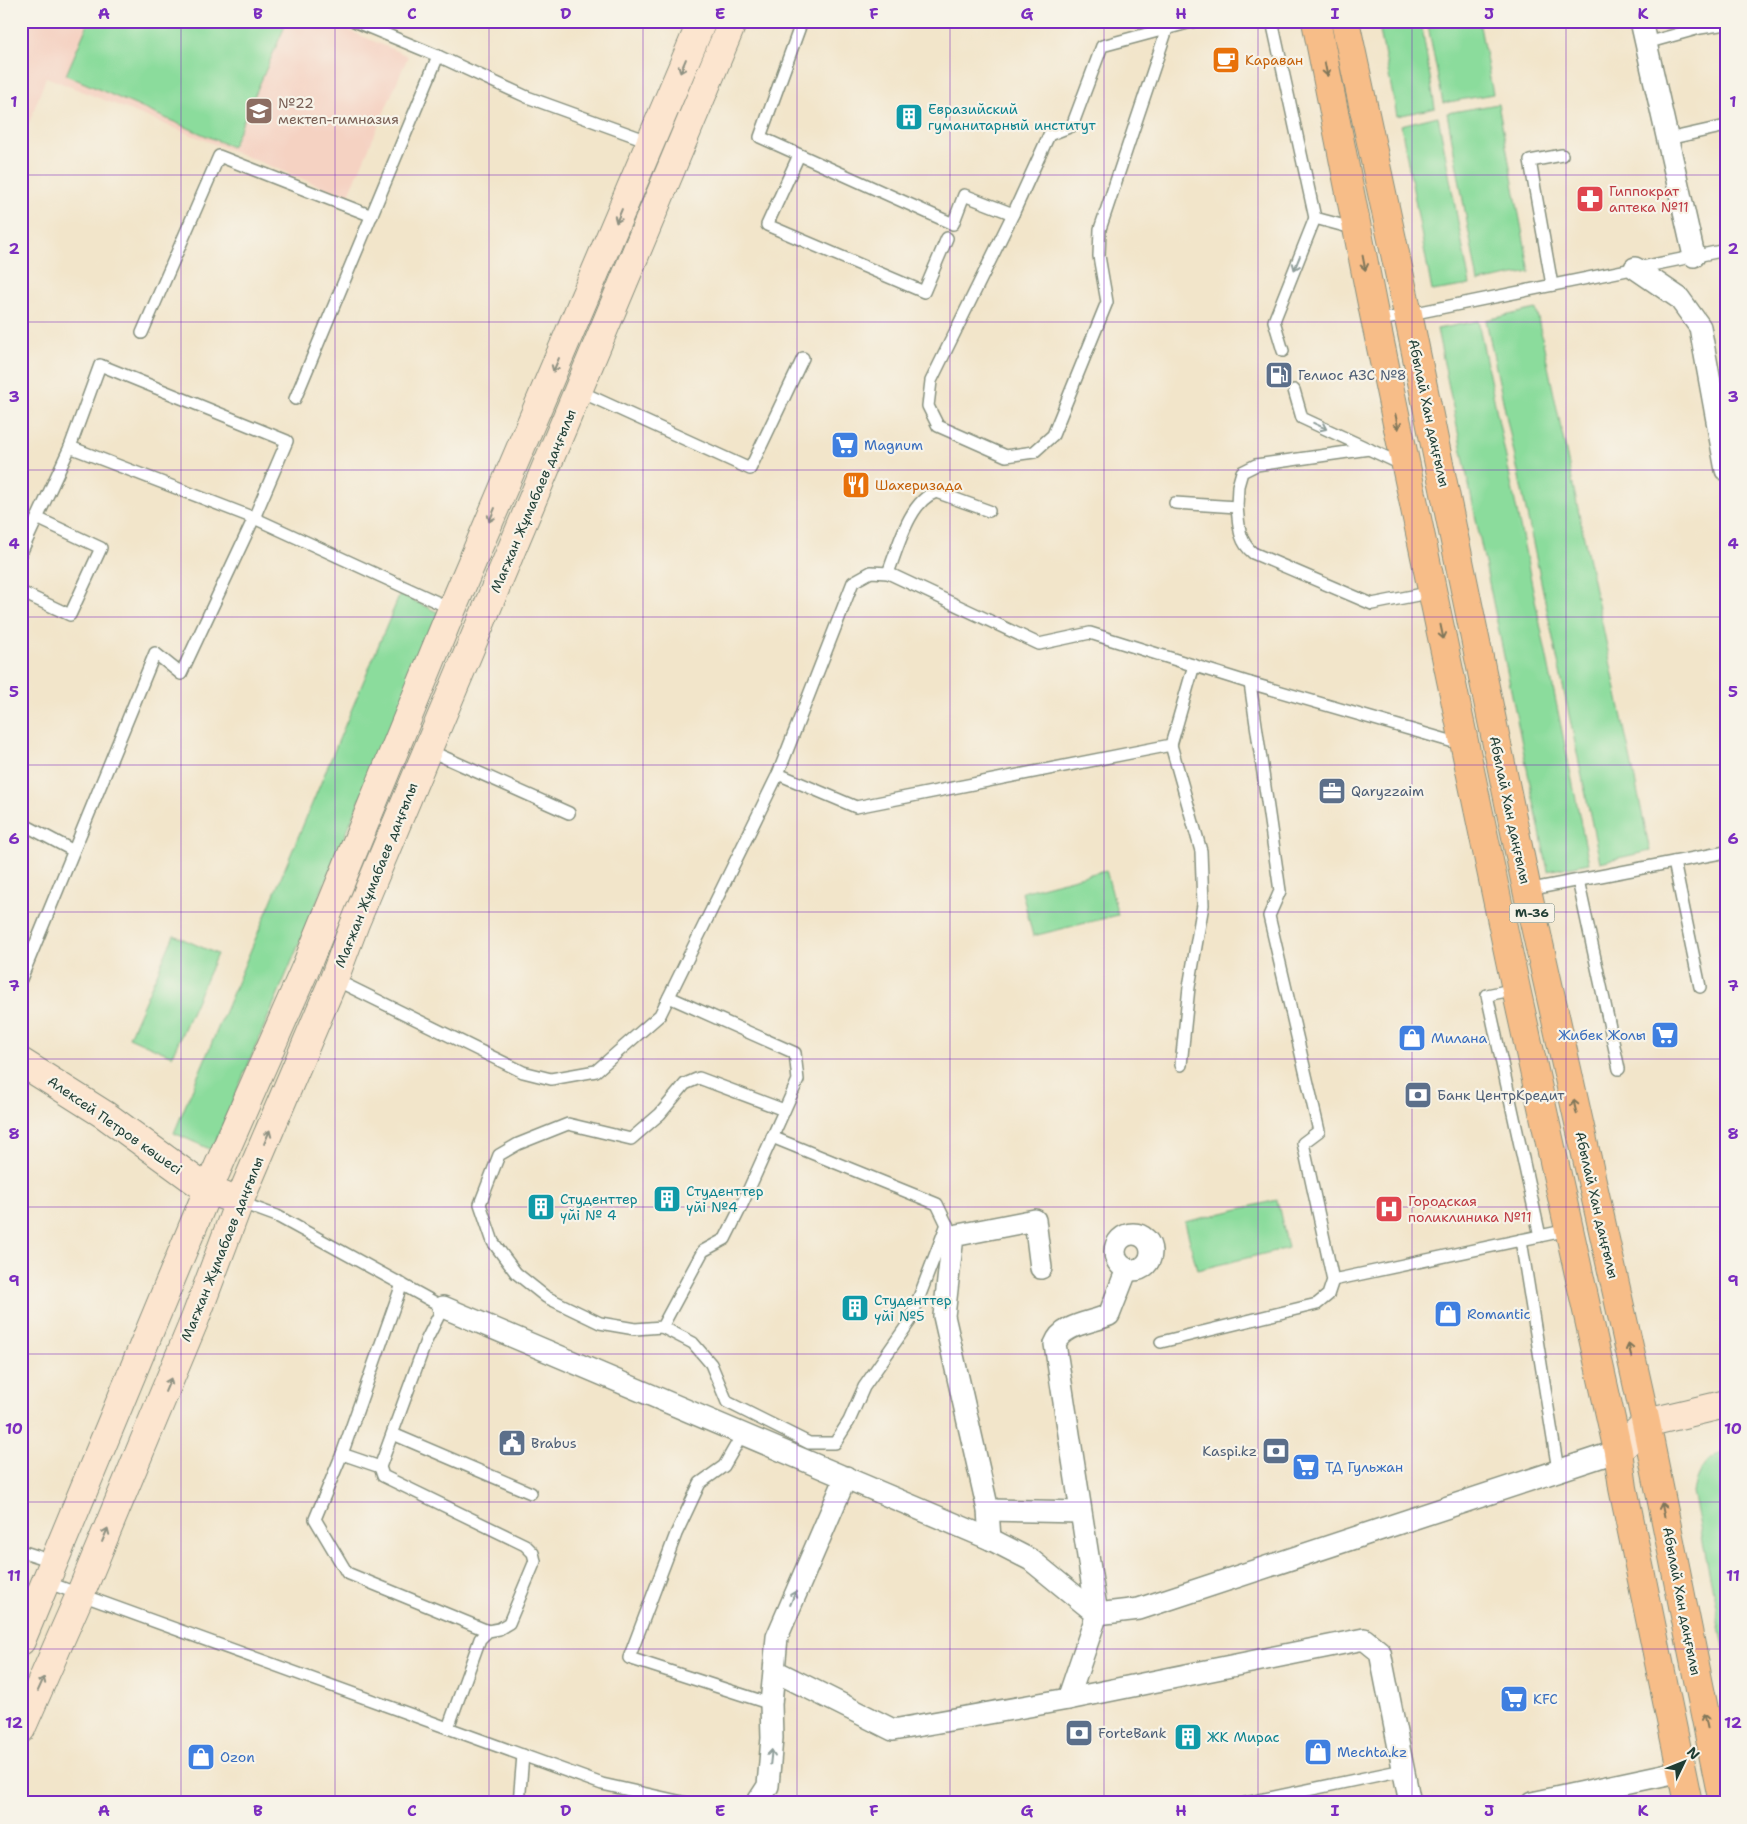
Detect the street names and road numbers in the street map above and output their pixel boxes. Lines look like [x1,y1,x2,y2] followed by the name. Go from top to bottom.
[1405,337,1453,489] street label: Абылай Хан даңғылы
[486,406,580,596] street label: Мағжан Жұмабаев даңғылы
[1486,734,1534,886] street label: Абылай Хан даңғылы
[331,780,421,970] street label: Мағжан Жұмабаев даңғылы
[1510,904,1554,922] road number: M-36
[44,1072,186,1178] street label: Алексей Петров көшесі
[1571,1130,1623,1280] street label: Абылай Хан даңғылы
[177,1154,267,1344] street label: Мағжан Жұмабаев даңғылы
[1659,1525,1705,1677] street label: Абылай Хан даңғылы

